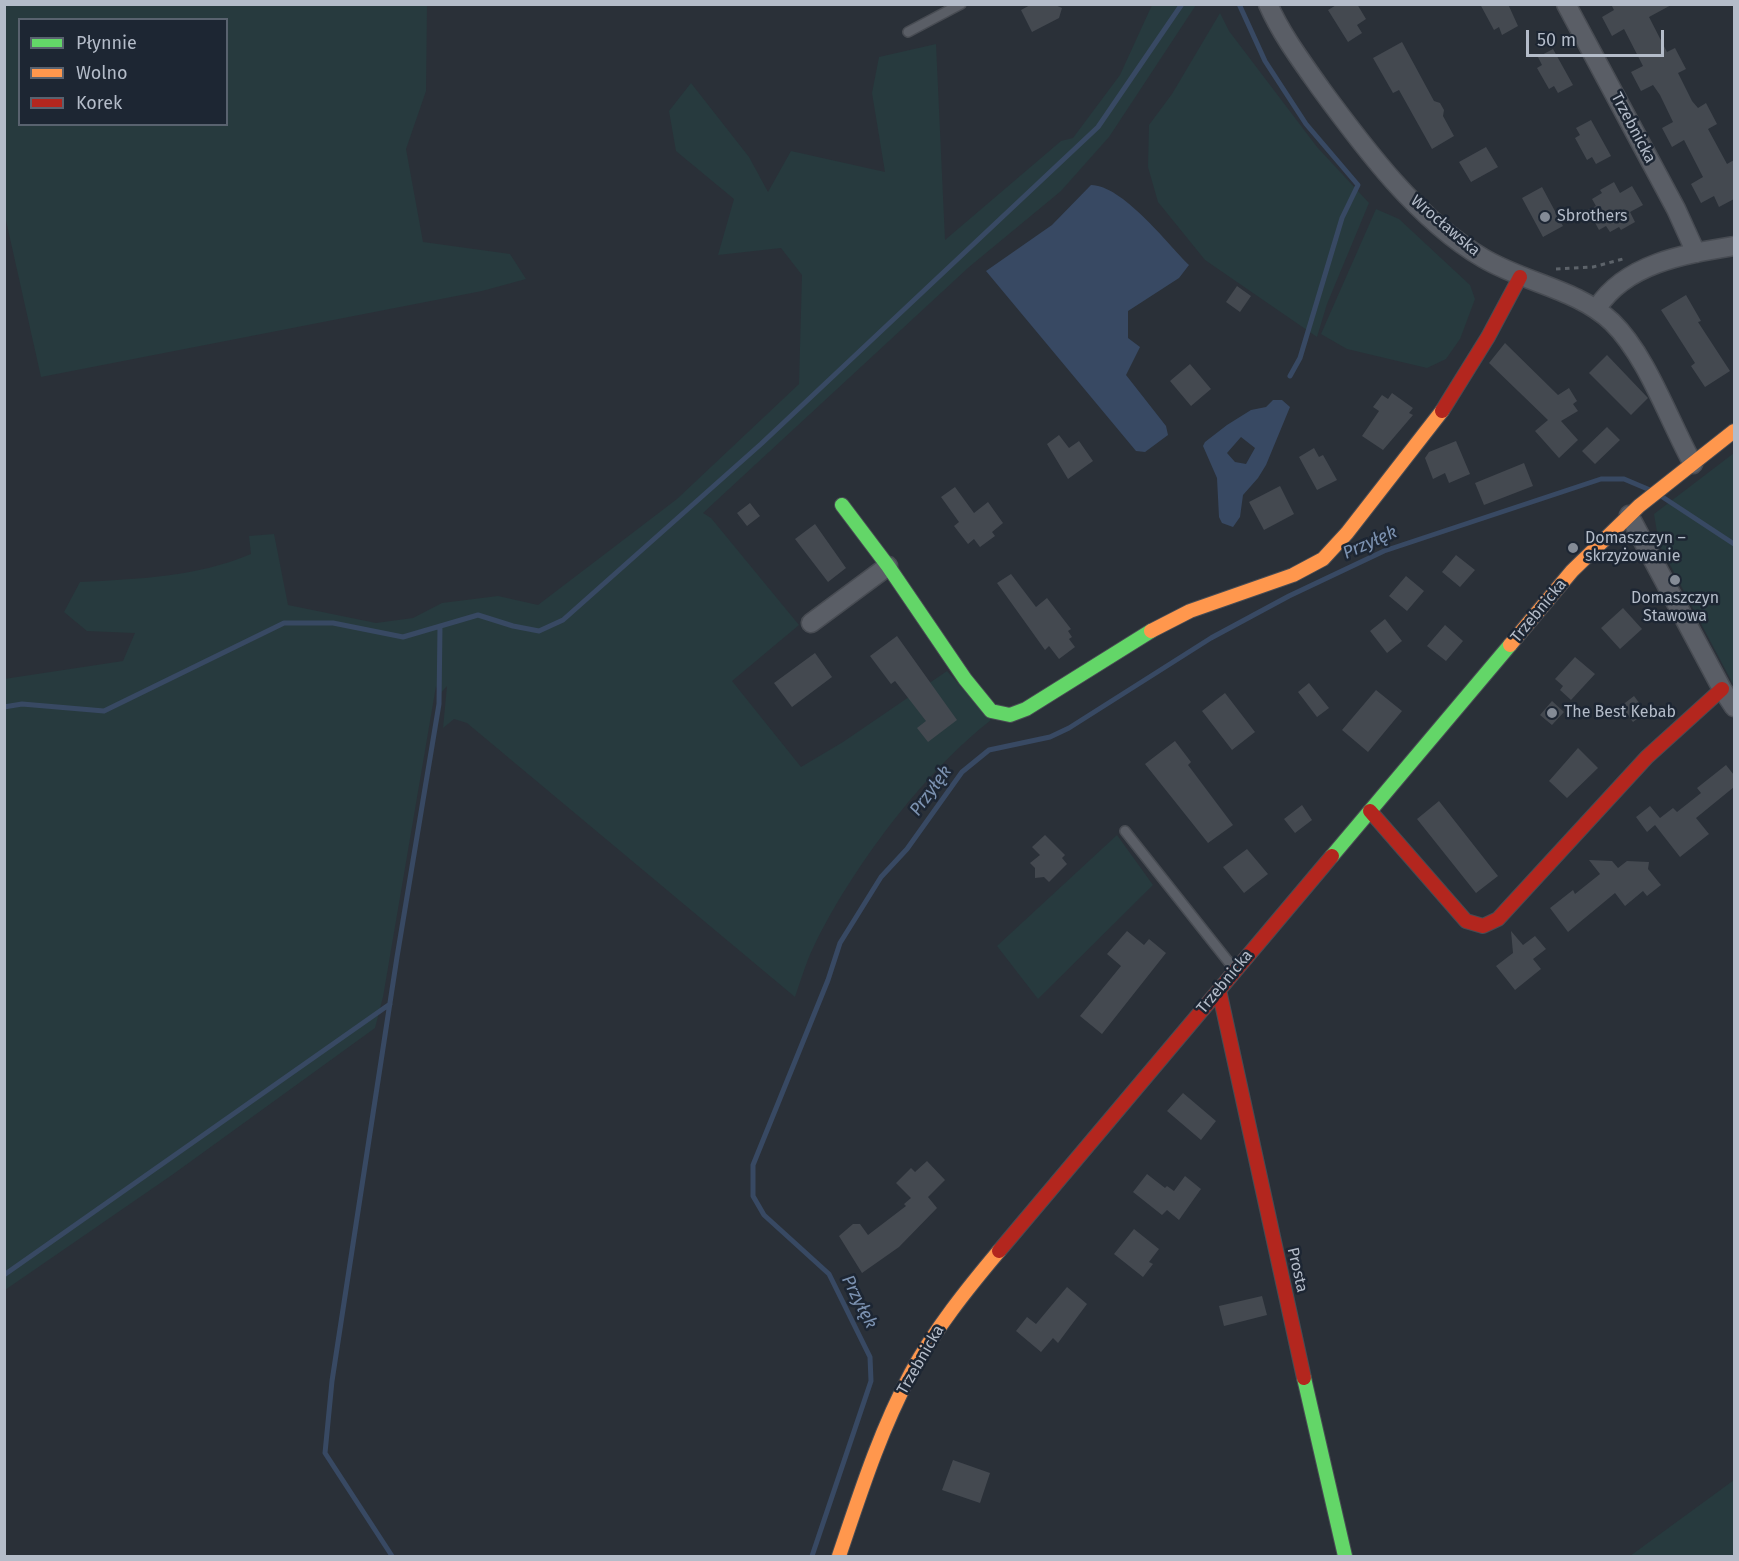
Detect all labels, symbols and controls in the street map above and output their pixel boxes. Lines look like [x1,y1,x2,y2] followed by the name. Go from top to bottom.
[18,18,228,126] legend
[1529,18,1667,56] scale bar
[1537,29,1576,51] text: 50 m
[76,32,137,54] text: Płynnie
[76,62,128,84] text: Wolno
[1606,89,1660,167] street label: Trzebnicka
[76,92,122,114] text: Korek
[1406,191,1484,261] street label: Wrocławska
[1557,207,1628,227] place label: Sbrothers
[1538,210,1552,224] marker: Sbrothers
[1339,521,1401,565] water label: Przyłęk
[1585,529,1686,567] place label: Domaszczyn – skrzyżowanie
[1566,541,1580,555] marker: Domaszczyn – skrzyżowanie
[1668,573,1682,587] marker: Domaszczyn Stawowa
[1507,575,1571,647] street label: Trzebnicka
[1631,589,1719,627] place label: Domaszczyn Stawowa
[1564,703,1676,723] place label: The Best Kebab
[1545,706,1559,720] marker: The Best Kebab
[905,761,957,821] water label: Przyłęk
[1193,946,1257,1018] street label: Trzebnicka
[1282,1246,1312,1294] street label: Prosta
[836,1272,882,1332] water label: Przyłęk
[893,1322,949,1398] street label: Trzebnicka

